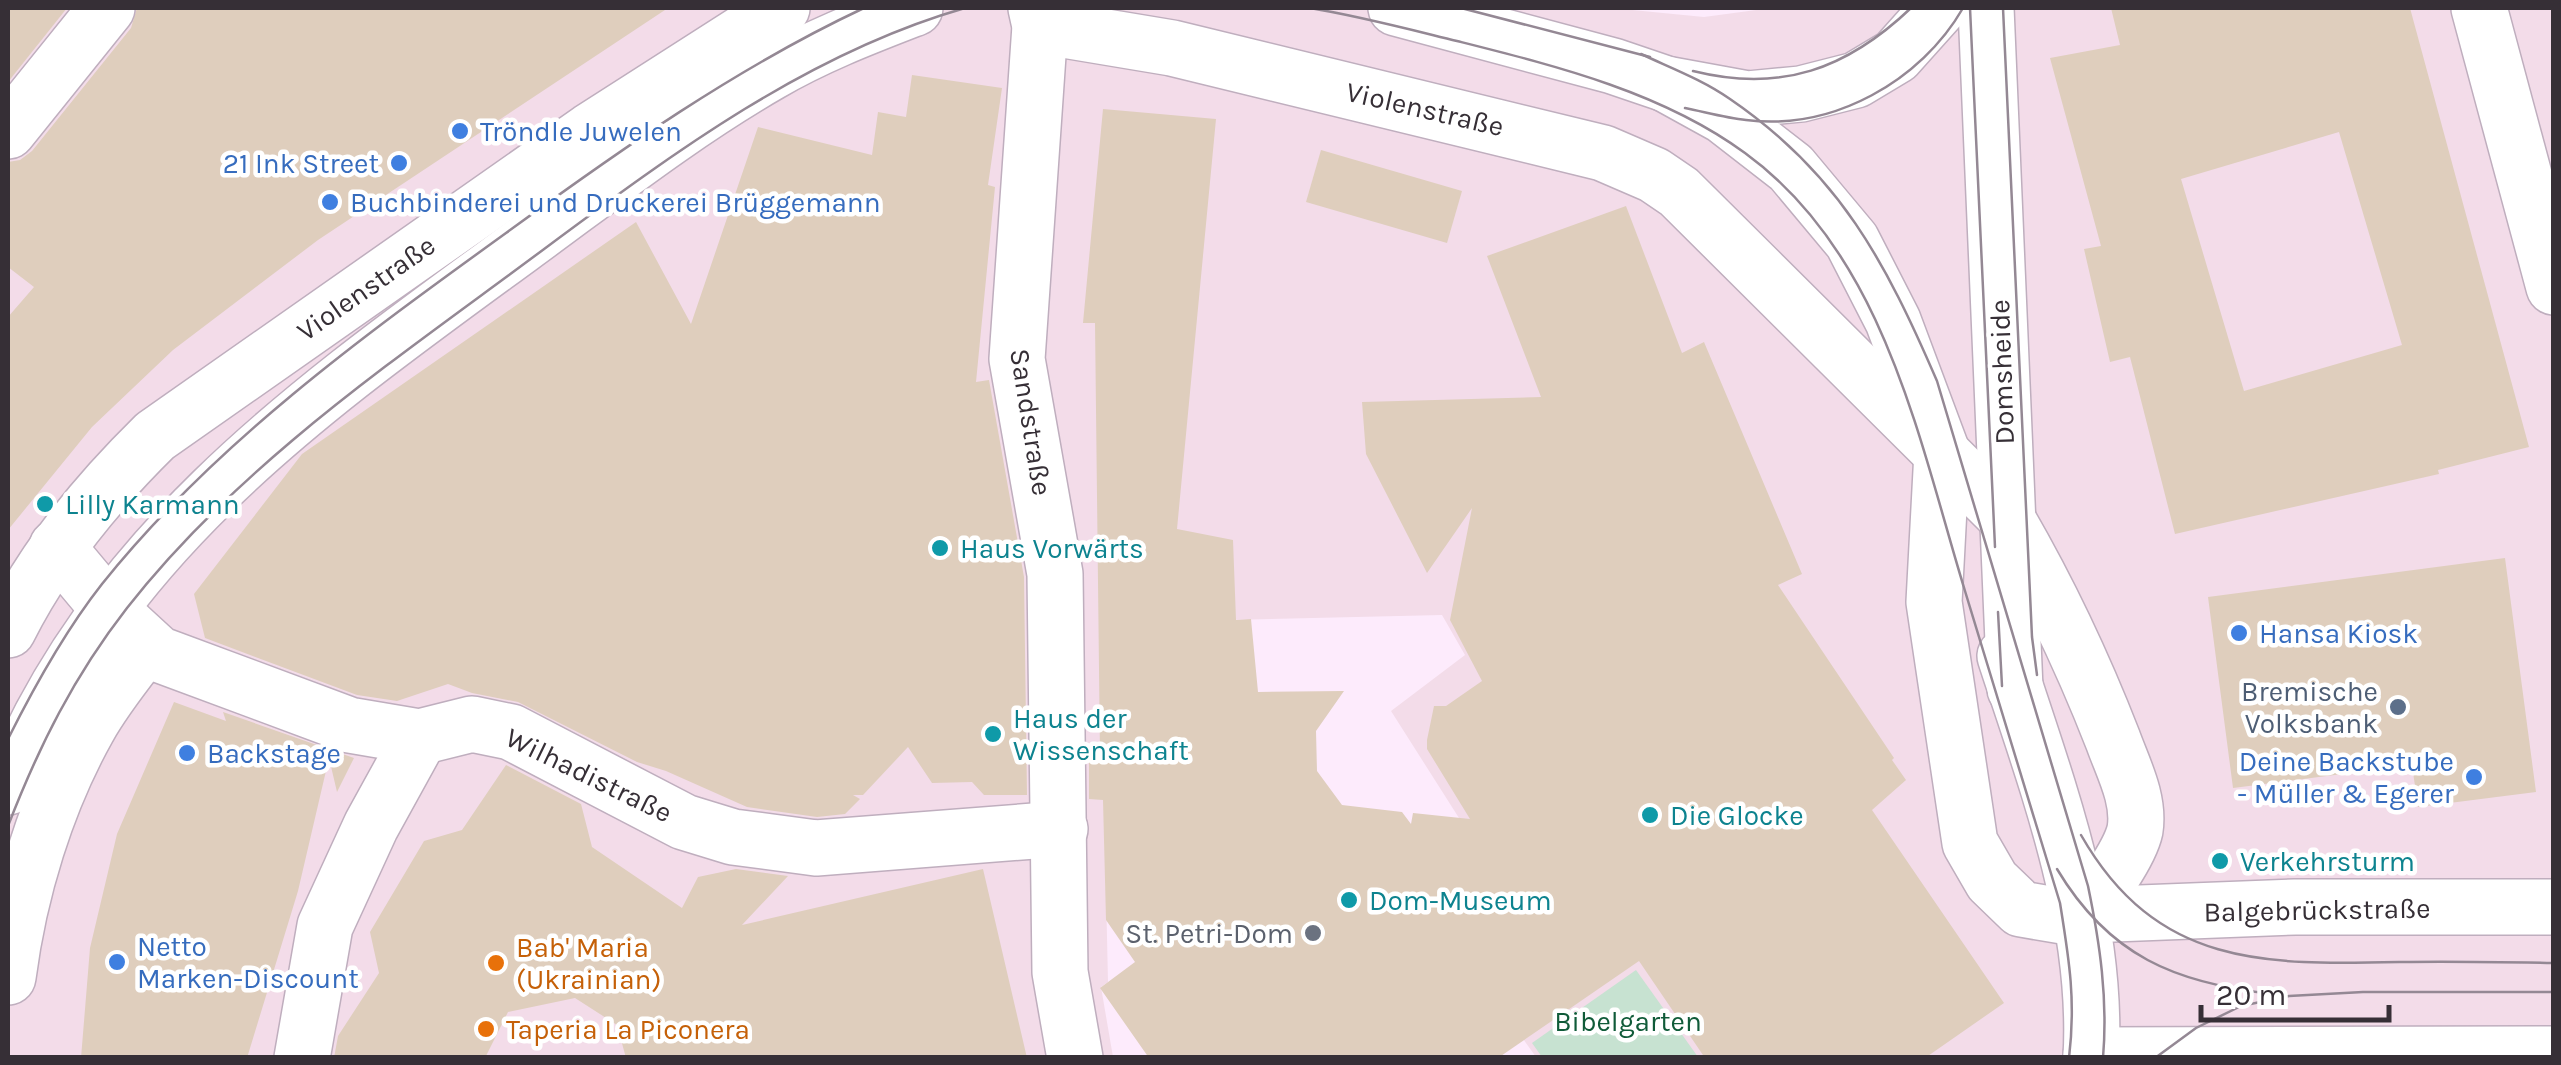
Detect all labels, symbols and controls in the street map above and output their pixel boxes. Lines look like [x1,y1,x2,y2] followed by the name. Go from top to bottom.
[1343,75,1507,143] street label: Violenstraße
[480,115,682,148] place label: Tröndle Juwelen
[449,120,471,142] marker: Tröndle Juwelen
[223,147,379,180] place label: 21 Ink Street
[388,152,410,174] marker: 21 Ink Street
[350,186,881,219] place label: Buchbinderei und Druckerei Brüggemann
[319,191,341,213] marker: Buchbinderei und Druckerei Brüggemann
[291,228,441,348] street label: Violenstraße
[1983,299,2021,445] street label: Domsheide
[1003,346,1059,498] street label: Sandstraße
[65,488,240,521] place label: Lilly Karmann
[34,493,56,515] marker: Lilly Karmann
[960,532,1144,565] place label: Haus Vorwärts
[929,537,951,559] marker: Haus Vorwärts
[2259,617,2418,650] place label: Hansa Kiosk
[2228,622,2250,644] marker: Hansa Kiosk
[2241,675,2378,740] place label: Bremische Volksbank
[2387,696,2409,718] marker: Bremische Volksbank
[1013,702,1189,767] place label: Haus der Wissenschaft
[501,721,677,829] street label: Wilhadistraße
[982,723,1004,745] marker: Haus der Wissenschaft
[207,737,341,770] place label: Backstage
[176,742,198,764] marker: Backstage
[2237,745,2455,810] place label: Deine Backstube - Müller & Egerer
[2463,766,2485,788] marker: Deine Backstube - Müller & Egerer
[1670,799,1804,832] place label: Die Glocke
[1639,804,1661,826] marker: Die Glocke
[2240,845,2415,878] place label: Verkehrsturm
[2209,850,2231,872] marker: Verkehrsturm
[1369,884,1552,917] place label: Dom-Museum
[1338,889,1360,911] marker: Dom-Museum
[2203,892,2431,928] street label: Balgebrückstraße
[1125,917,1293,950] place label: St. Petri-Dom
[1302,922,1324,944] marker: St. Petri-Dom
[137,930,359,995] place label: Netto Marken-Discount
[516,931,661,996] place label: Bab' Maria (Ukrainian)
[106,951,128,973] marker: Netto Marken-Discount
[485,952,507,974] marker: Bab' Maria (Ukrainian)
[2201,960,2388,1022] scale bar
[2216,977,2286,1013] text: 20 m
[1554,1005,1702,1038] park label: Bibelgarten
[506,1013,750,1046] place label: Taperia La Piconera
[475,1018,497,1040] marker: Taperia La Piconera

